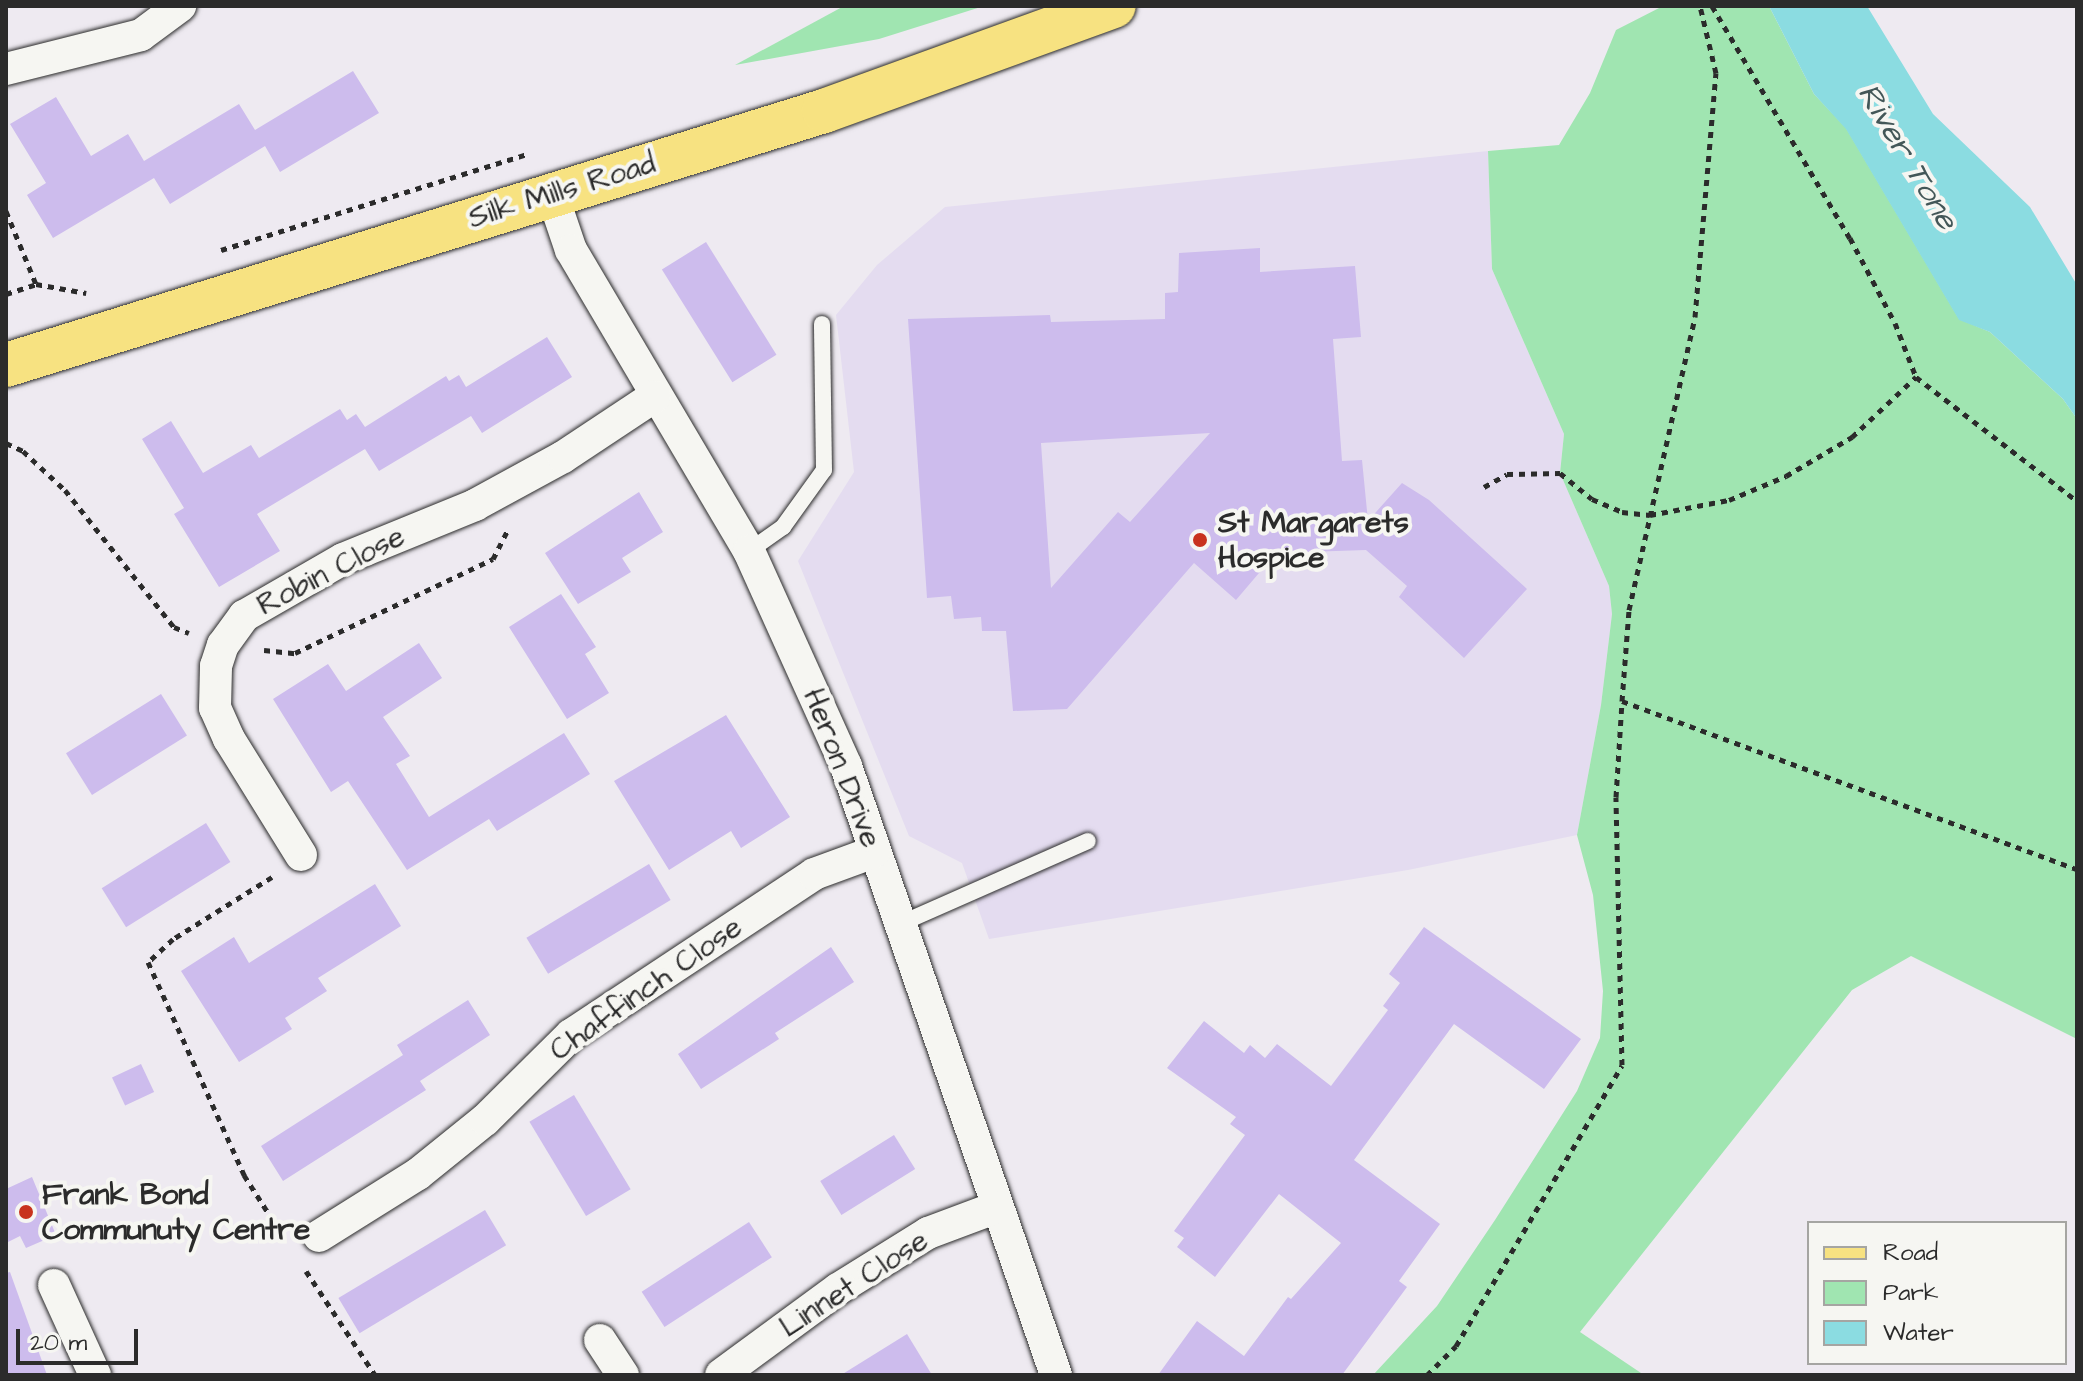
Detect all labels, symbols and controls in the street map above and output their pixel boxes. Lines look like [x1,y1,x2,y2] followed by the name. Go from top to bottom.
[1848,77,1966,237] water label: River Tone
[464,145,660,237] street label: Silk Mills Road
[1218,505,1409,576] place label: St Margarets Hospice
[251,518,411,624] street label: Robin Close
[1189,529,1211,551] marker: St Margarets Hospice
[795,684,889,852] street label: Heron Drive
[543,909,749,1069] street label: Chaffinch Close
[42,1177,310,1248] place label: Frank Bond Communuty Centre
[17,1203,35,1221] marker: Frank Bond Communuty Centre
[1807,1221,2067,1365] legend
[773,1223,935,1345] street label: Linnet Close
[1883,1236,1938,1270] text: Road
[1883,1276,1939,1310] text: Park
[20,1313,142,1363] scale bar
[1883,1316,1954,1350] text: Water
[30,1326,87,1360] text: 20 m

